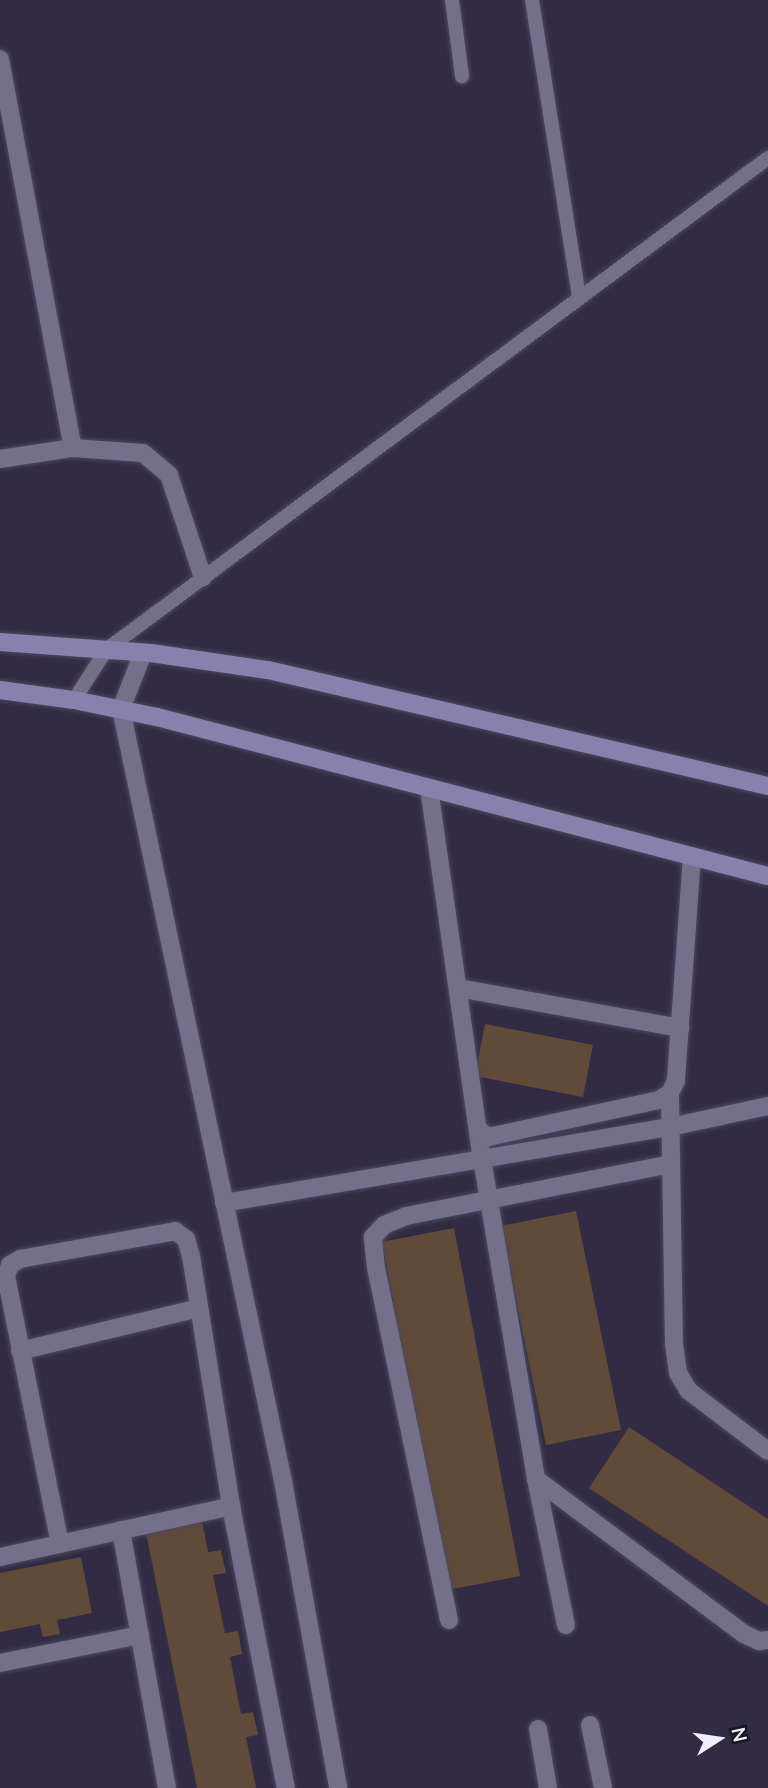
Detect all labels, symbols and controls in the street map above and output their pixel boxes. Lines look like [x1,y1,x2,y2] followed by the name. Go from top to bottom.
[684,1704,754,1774] north arrow
[726,1725,753,1744] text: N

